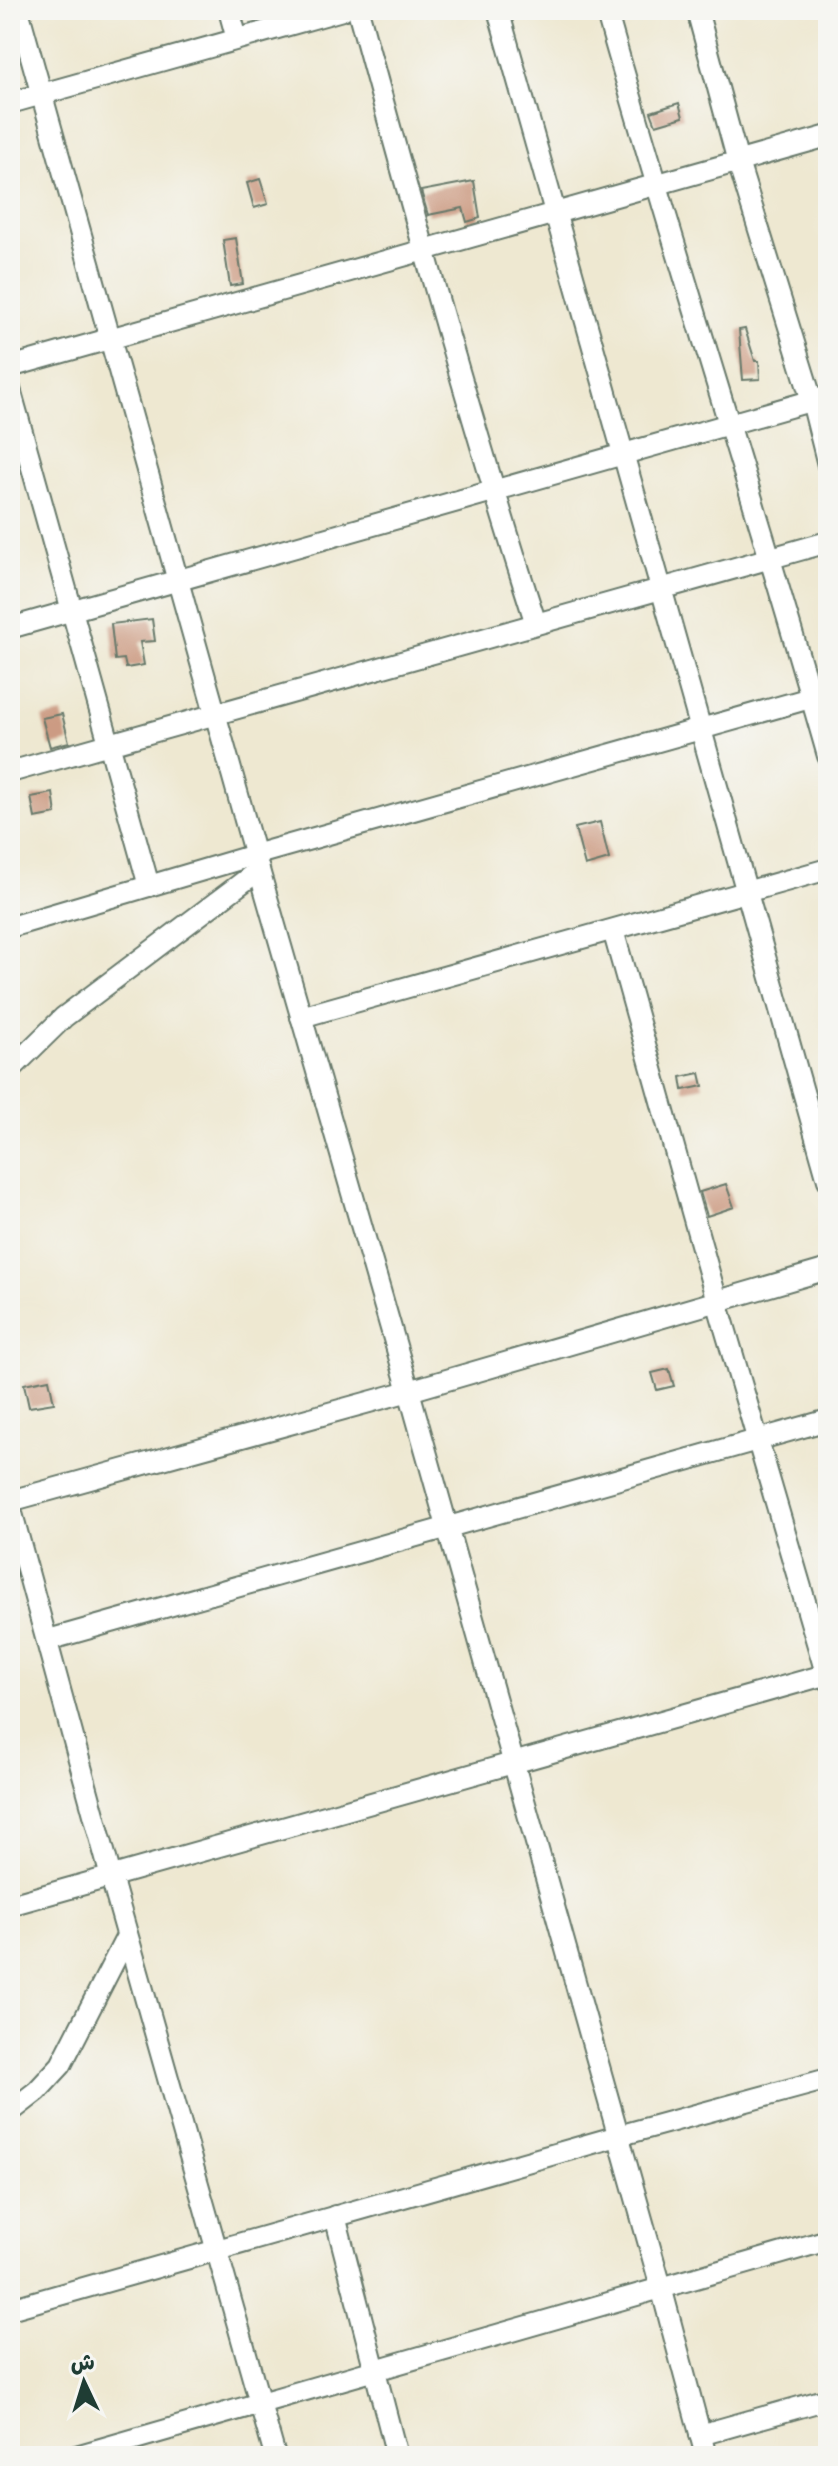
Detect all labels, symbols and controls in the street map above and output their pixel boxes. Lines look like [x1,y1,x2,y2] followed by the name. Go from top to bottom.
[44,2342,124,2422] north arrow
[70,2348,96,2377] text: ش

